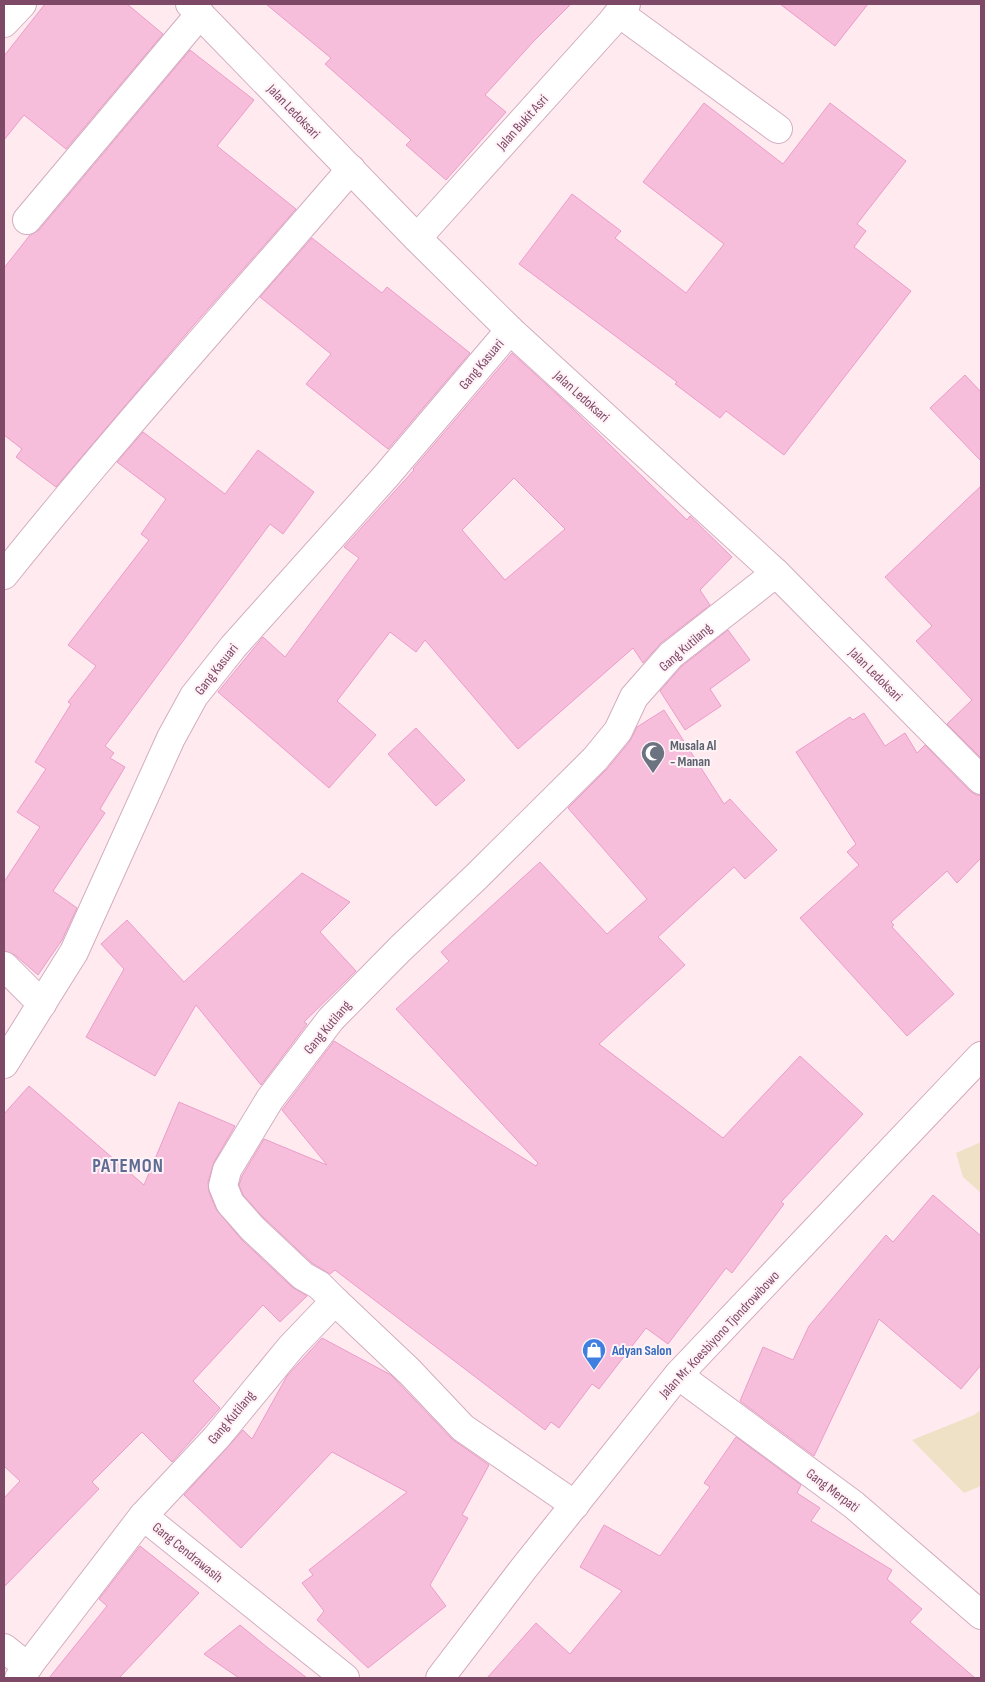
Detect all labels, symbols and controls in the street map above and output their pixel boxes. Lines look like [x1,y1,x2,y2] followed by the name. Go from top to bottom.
[263,80,324,142] street label: Jalan Ledoksari
[492,91,552,154] street label: Jalan Bukit Asri
[455,336,507,393] street label: Gang Kasuari
[550,366,613,426] street label: Jalan Ledoksari
[655,620,716,675] street label: Gang Kutilang
[191,640,242,698] street label: Gang Kasuari
[845,643,906,705] street label: Jalan Ledoksari
[670,737,717,770] place label: Musala Al - Manan
[640,740,666,774] mosque icon: Musala Al - Manan
[300,997,355,1058] street label: Gang Kutilang
[92,1155,164,1178] district label: PATEMON
[655,1267,783,1402] street label: Jalan Mr. Koesbiyono Tjondrowibowo
[581,1337,607,1371] shop icon: Adyan Salon
[611,1342,672,1359] place label: Adyan Salon
[204,1387,259,1448] street label: Gang Kutilang
[803,1465,863,1516] street label: Gang Merpati
[149,1519,226,1586] street label: Gang Cendrawasih

